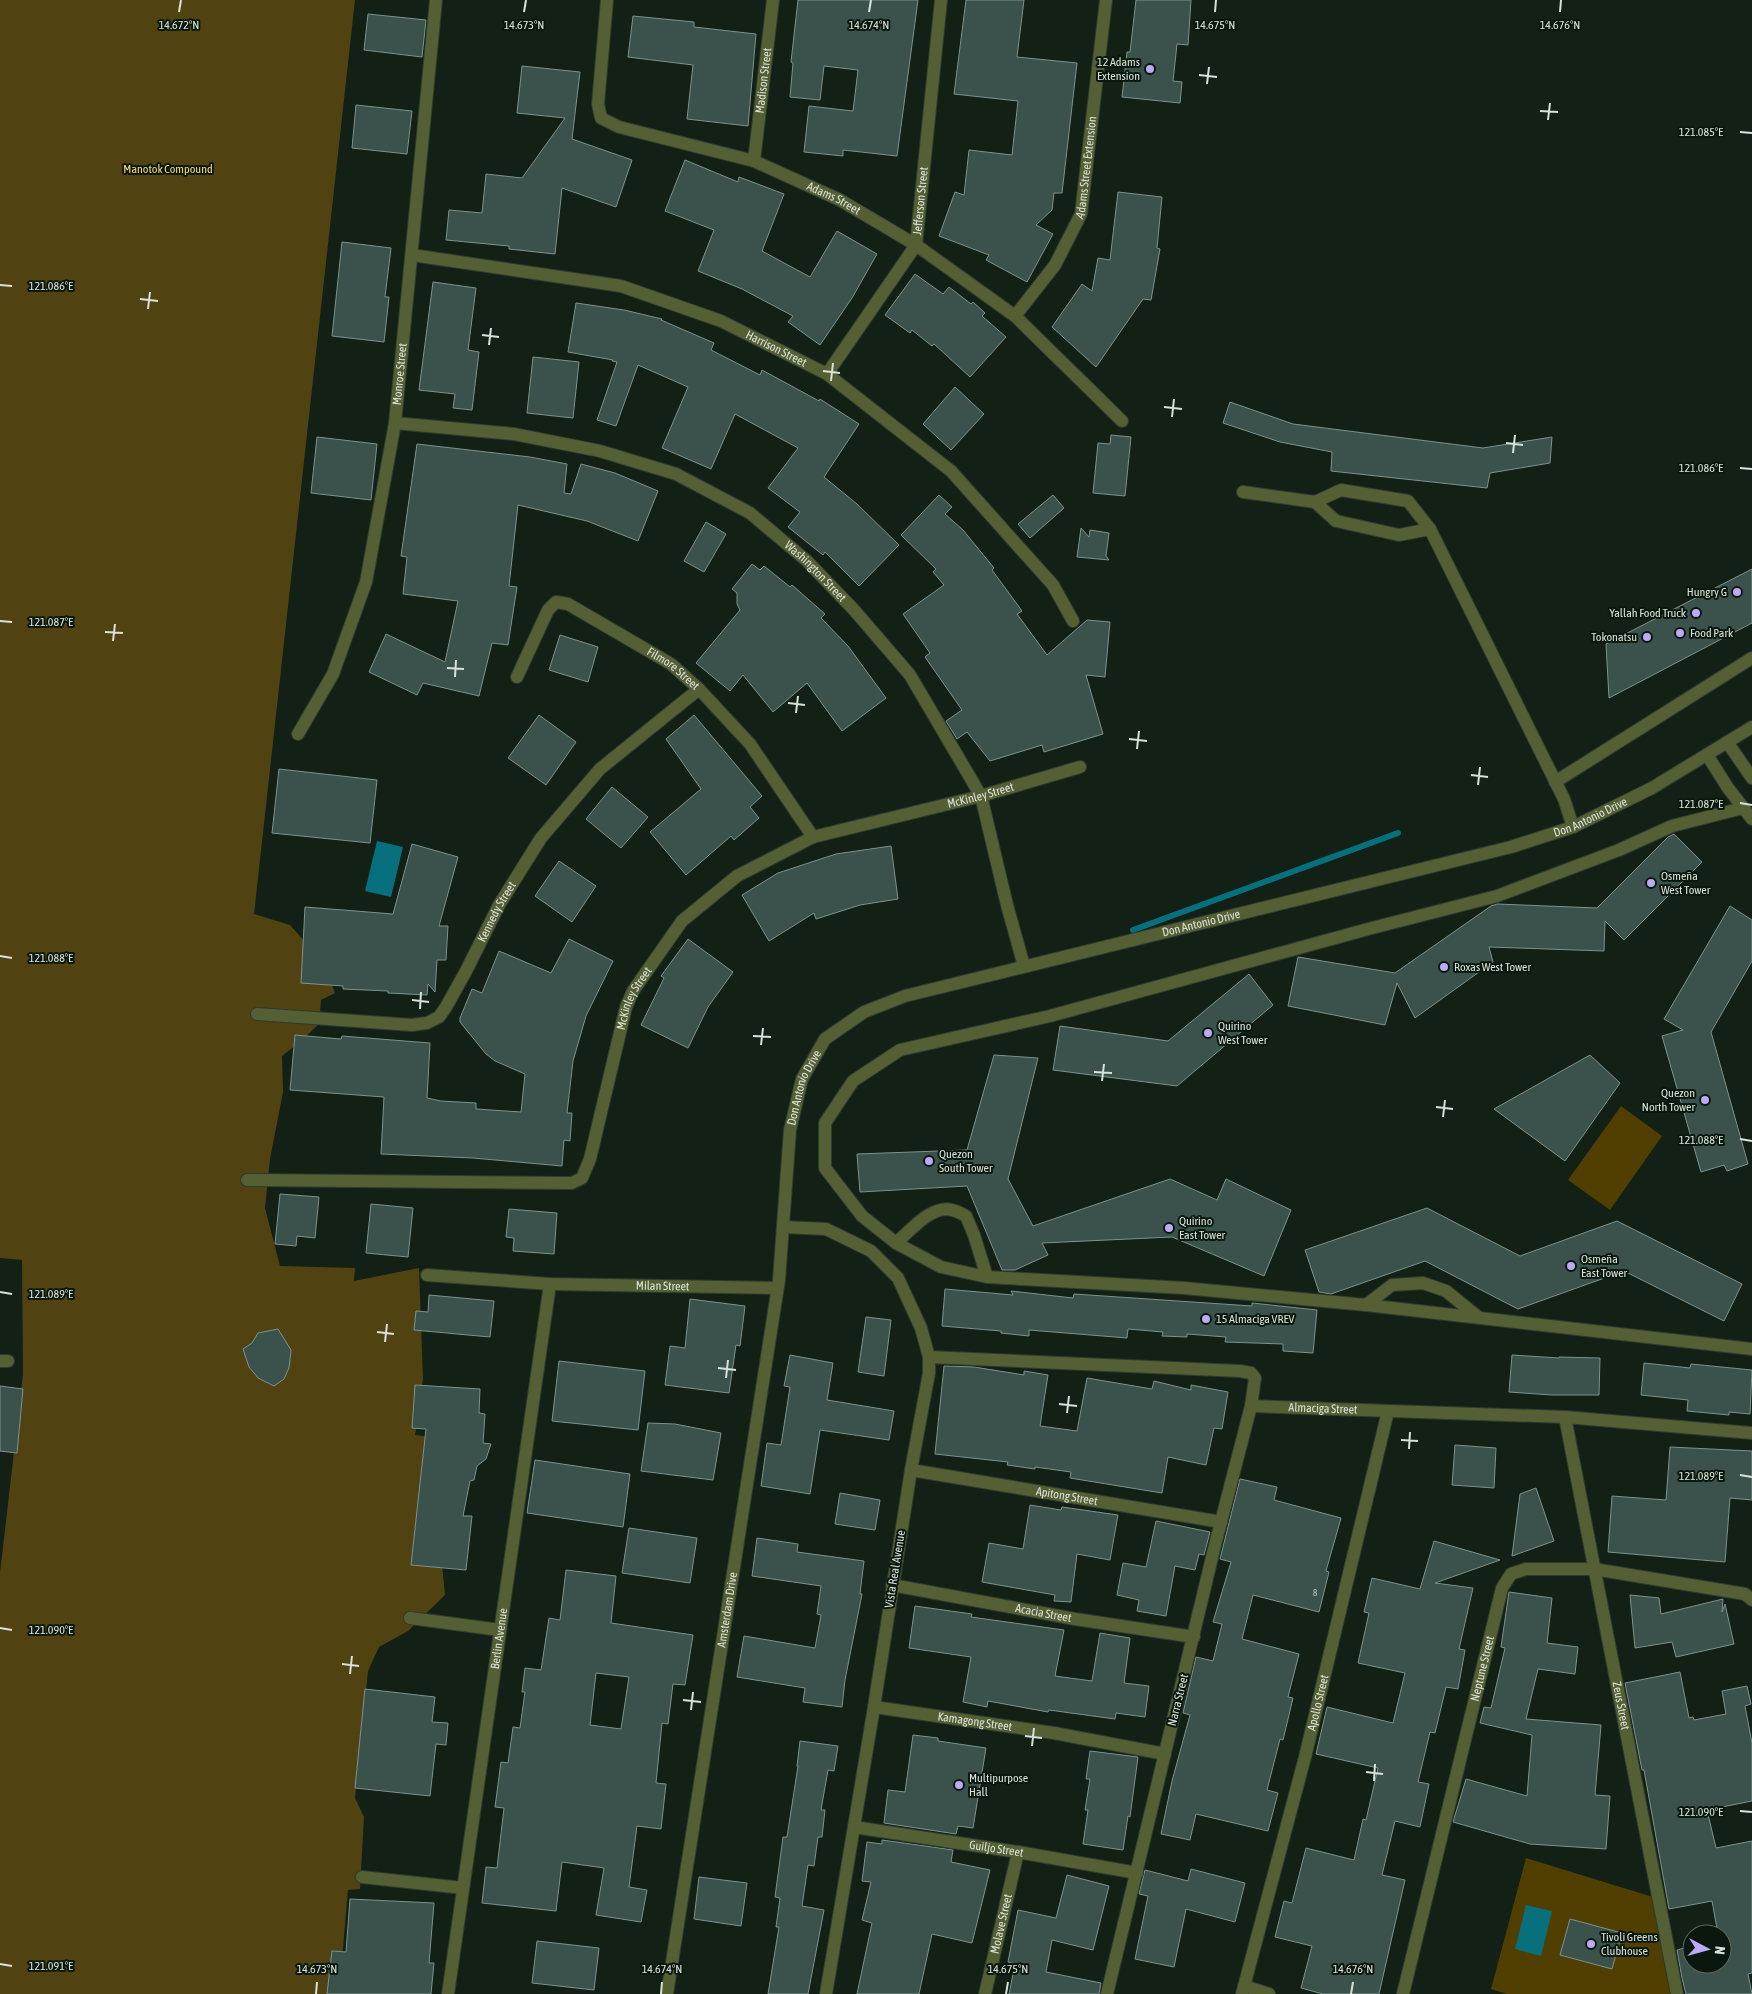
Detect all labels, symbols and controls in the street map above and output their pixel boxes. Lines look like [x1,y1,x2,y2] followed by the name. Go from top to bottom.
[159,18,199,32] text: 14.672°N
[504,18,544,32] text: 14.673°N
[849,18,889,32] text: 14.674°N
[1195,18,1235,32] text: 14.675°N
[1540,18,1580,32] text: 14.676°N
[753,47,774,114] street label: Madison Street
[1097,55,1140,83] place label: 12 Adams Extension
[1144,63,1156,75] marker: 12 Adams Extension
[1073,115,1099,221] street label: Adams Street Extension
[1679,125,1723,139] text: 121.085°E
[123,162,213,176] park label: Manotok Compound
[910,166,931,236] street label: Jefferson Street
[805,179,863,218] street label: Adams Street
[29,279,73,293] text: 121.086°E
[744,328,809,370] street label: Harrison Street
[390,342,410,406] street label: Monroe Street
[1679,461,1723,475] text: 121.086°E
[782,538,850,605] street label: Washington Street
[1687,585,1727,599] place label: Hungry G
[1731,586,1743,598] marker: Hungry G
[1610,606,1687,620] place label: Yallah Food Truck
[1690,607,1702,619] marker: Yallah Food Truck
[29,615,73,629] text: 121.087°E
[1690,626,1734,640] place label: Food Park
[1674,627,1686,639] marker: Food Park
[1591,630,1637,644] place label: Tokonatsu
[1641,631,1653,643] marker: Tokonatsu
[645,645,703,693] street label: Filmore Street
[946,780,1016,811] street label: McKinley Street
[1552,794,1630,840] street label: Don Antonio Drive
[1679,797,1723,811] text: 121.087°E
[1661,869,1711,897] place label: Osmeña West Tower
[1645,877,1657,889] marker: Osmeña West Tower
[475,879,519,944] street label: Kennedy Street
[1161,907,1241,940] street label: Don Antonio Drive
[29,951,73,965] text: 121.088°E
[1454,960,1532,974] place label: Roxas West Tower
[1438,961,1450,973] marker: Roxas West Tower
[614,964,655,1031] street label: McKinley Street
[1218,1019,1268,1047] place label: Quirino West Tower
[1202,1027,1214,1039] marker: Quirino West Tower
[784,1047,824,1127] street label: Don Antonio Drive
[1642,1086,1695,1114] place label: Quezon North Tower
[1699,1094,1711,1106] marker: Quezon North Tower
[1679,1133,1723,1147] text: 121.088°E
[939,1147,993,1175] place label: Quezon South Tower
[923,1155,935,1167] marker: Quezon South Tower
[1179,1214,1226,1242] place label: Quirino East Tower
[1163,1222,1175,1234] marker: Quirino East Tower
[1581,1252,1628,1280] place label: Osmeña East Tower
[1565,1260,1577,1272] marker: Osmeña East Tower
[636,1279,690,1293] street label: Milan Street
[29,1287,73,1301] text: 121.089°E
[1216,1312,1295,1326] place label: 15 Almaciga VREV
[1200,1313,1212,1325] marker: 15 Almaciga VREV
[1288,1400,1358,1417] street label: Almaciga Street
[1679,1469,1723,1483] text: 121.089°E
[1035,1484,1099,1508] street label: Apitong Street
[882,1529,908,1609] street label: Vista Real Avenue
[714,1571,740,1648] street label: Amsterdam Drive
[1313,1587,1318,1598] house number: 8
[1014,1601,1073,1625] street label: Acacia Street
[488,1607,510,1670] street label: Berlin Avenue
[29,1623,73,1637] text: 121.090°E
[1468,1634,1497,1703] street label: Neptune Street
[1165,1672,1191,1727] street label: Narra Street
[1305,1673,1332,1732] street label: Apollo Street
[1609,1680,1633,1731] street label: Zeus Street
[937,1709,1014,1734] street label: Kamagong Street
[969,1771,1028,1799] place label: Multipurpose Hall
[953,1779,965,1791] marker: Multipurpose Hall
[1679,1805,1723,1819] text: 121.090°E
[968,1838,1025,1860] street label: Guiljo Street
[988,1892,1015,1955] street label: Molave Street
[1682,1924,1732,1974] north arrow
[1601,1930,1658,1958] place label: Tivoli Greens Clubhouse
[1585,1938,1597,1950] marker: Tivoli Greens Clubhouse
[1712,1945,1728,1955] text: N
[29,1959,73,1973] text: 121.091°E
[297,1962,337,1976] text: 14.673°N
[642,1962,682,1976] text: 14.674°N
[988,1962,1028,1976] text: 14.675°N
[1333,1962,1373,1976] text: 14.676°N

